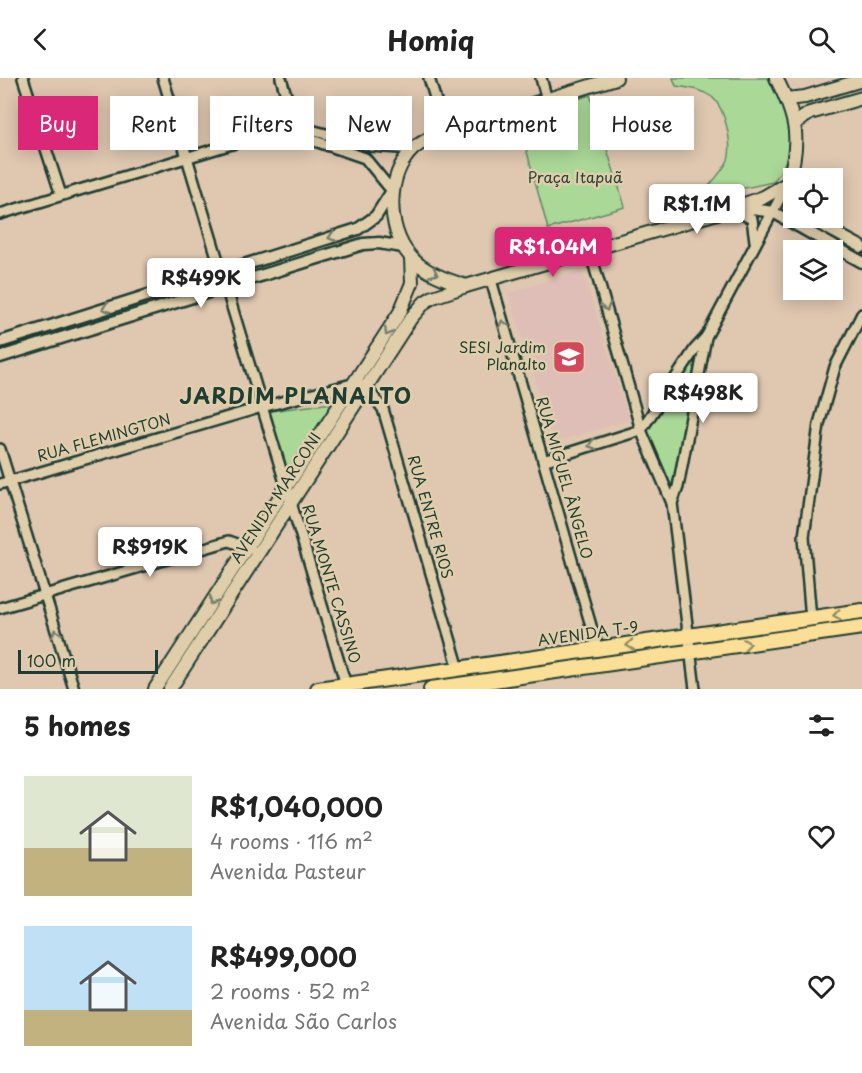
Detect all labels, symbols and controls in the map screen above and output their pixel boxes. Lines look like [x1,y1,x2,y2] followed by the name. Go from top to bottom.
[387,19,475,60] text: Homiq
[24,23,57,56] icon: back
[805,23,838,56] icon: search
[18,96,98,150] chip: Buy
[110,96,198,150] chip: Rent
[210,96,314,150] chip: Filters
[326,96,412,150] chip: New
[424,96,578,150] chip: Apartment
[590,96,694,150] chip: House
[527,165,623,188] park label: Praça Itapuã
[783,168,843,300] map controls
[783,168,843,228] button: locate
[648,184,746,235] pin: R$1.1M
[663,188,731,218] text: R$1.1M
[498,227,608,278] pin: R$1.04M
[327,230,338,242] one-way arrow
[509,231,597,261] text: R$1.04M
[783,240,843,300] button: layers
[152,258,250,309] pin: R$499K
[161,262,241,292] text: R$499K
[428,265,439,277] one-way arrow
[101,301,112,313] one-way arrow
[599,301,611,312] one-way arrow
[498,319,511,329] one-way arrow
[383,326,395,336] one-way arrow
[459,335,546,375] place label: SESI Jardim Planalto
[551,339,587,375] school or university icon: SESI Jardim Planalto
[654,373,752,424] pin: R$498K
[663,377,743,407] text: R$498K
[179,379,413,411] district label: JARDIM PLANALTO
[531,394,600,562] street label: RUA MIGUEL ÂNGELO
[34,406,173,467] street label: RUA FLEMINGTON
[224,427,326,567] street label: AVENIDA MARCONI
[587,438,598,450] one-way arrow
[403,452,460,581] street label: RUA ENTRE RIOS
[297,501,368,666] street label: RUA MONTE CASSINO
[101,527,199,578] pin: R$919K
[112,531,188,561] text: R$919K
[208,595,220,605] one-way arrow
[832,608,841,620] one-way arrow
[536,614,640,651] street label: AVENIDA T-9
[51,628,63,639] one-way arrow
[743,638,752,650] one-way arrow
[625,639,634,651] one-way arrow
[18,647,158,674] scale bar
[27,648,76,672] text: 100 m
[24,706,130,745] text: 5 homes
[805,709,838,742] icon: filters
[210,787,383,826] text: R$1,040,000
[72,800,144,872] icon: home
[805,820,838,853] icon: heart
[210,826,373,856] text: 4 rooms · 116 m²
[210,856,366,886] text: Avenida Pasteur
[210,937,357,976] text: R$499,000
[72,950,144,1022] icon: home
[805,970,838,1003] icon: heart
[210,976,370,1006] text: 2 rooms · 52 m²
[210,1006,397,1036] text: Avenida São Carlos

